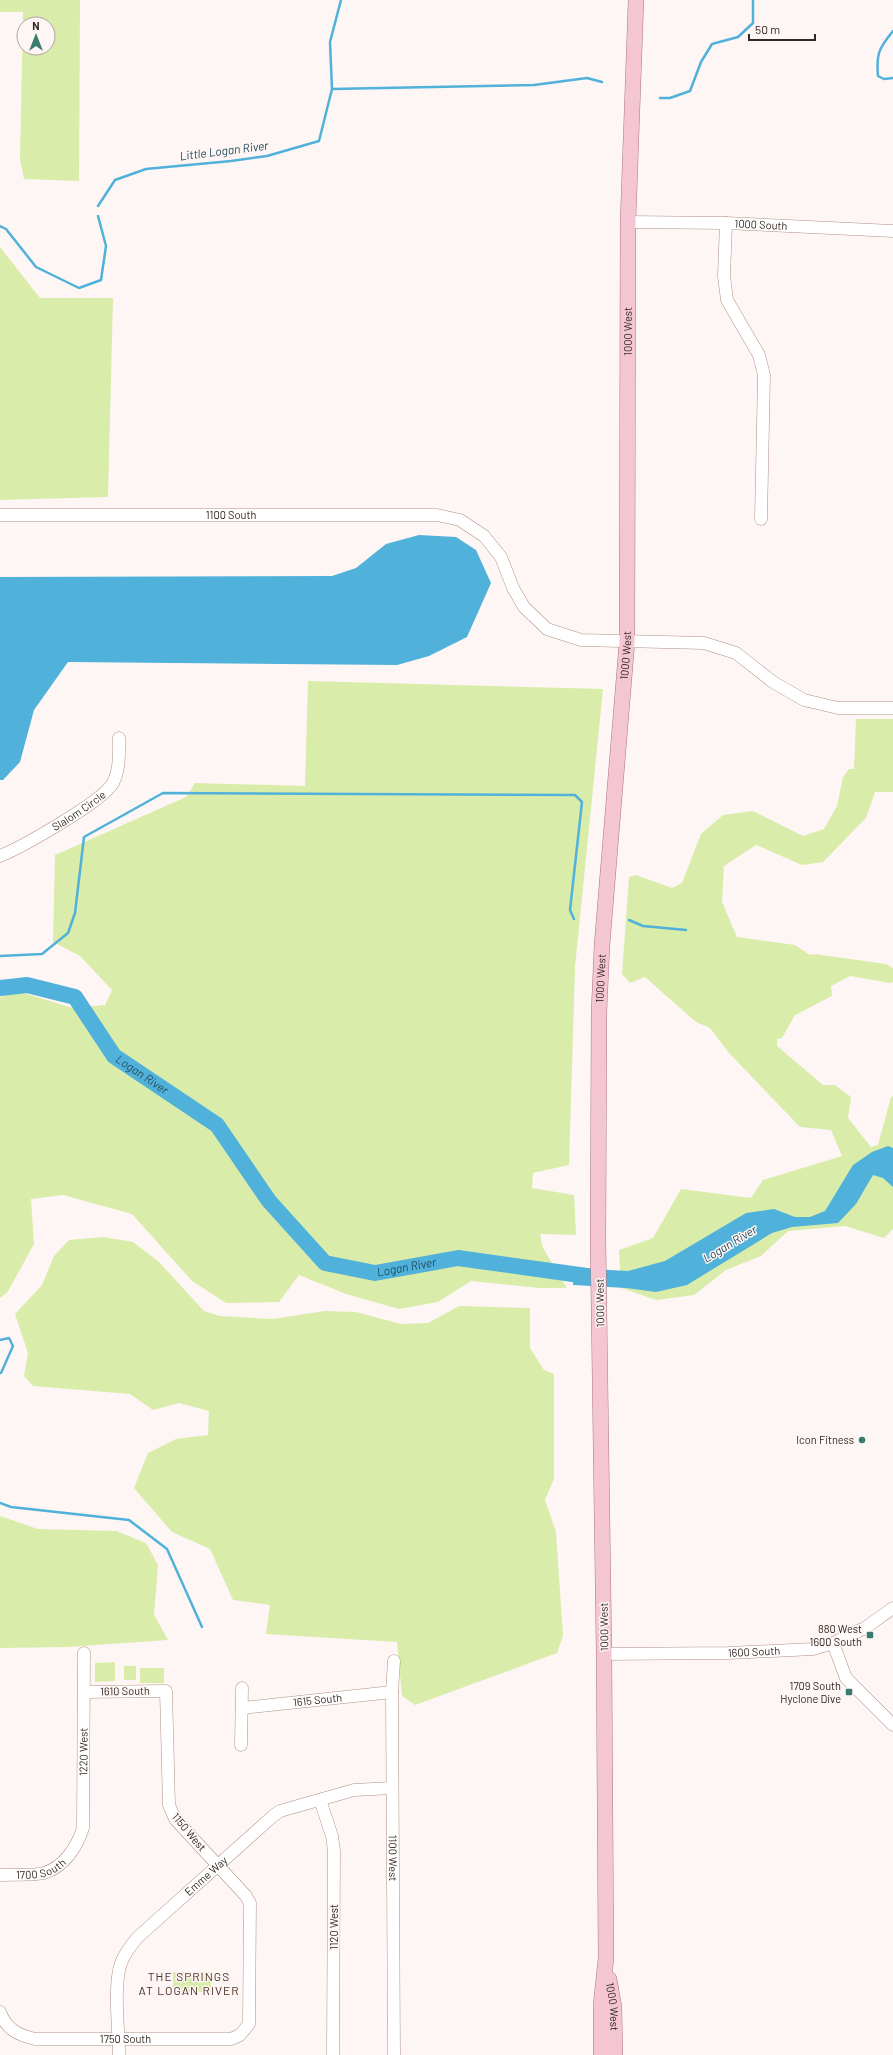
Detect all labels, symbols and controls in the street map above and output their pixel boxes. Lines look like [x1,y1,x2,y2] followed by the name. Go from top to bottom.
[16,16,56,56] north arrow
[749,16,815,42] scale bar
[32,19,40,32] text: N
[755,22,780,36] text: 50 m
[179,138,270,162] water label: Little Logan River
[734,216,788,232] street label: 1000 South
[621,307,634,356] street label: 1000 West
[206,508,256,521] street label: 1100 South
[617,631,633,680] street label: 1000 West
[49,787,108,833] street label: Slalom Circle
[592,954,608,1003] street label: 1000 West
[114,1051,172,1097] water label: Logan River
[700,1221,759,1265] water label: Logan River
[376,1254,438,1279] water label: Logan River
[593,1278,606,1328] street label: 1000 West
[796,1433,854,1446] place label: Icon Fitness
[857,1435,867,1445] marker: Icon Fitness
[597,1602,610,1652] street label: 1000 West
[810,1622,862,1648] place label: 880 West 1600 South
[865,1630,875,1640] marker: 880 West 1600 South
[727,1644,781,1659] street label: 1600 South
[780,1679,841,1705] place label: 1709 South Hyclone Dive
[100,1684,150,1697] street label: 1610 South
[844,1687,854,1697] marker: 1709 South Hyclone Dive
[292,1690,343,1709] street label: 1615 South
[76,1728,90,1776] street label: 1220 West
[170,1810,209,1853] street label: 1150 West
[387,1835,400,1881] street label: 1100 West
[182,1853,230,1898] street label: Emme Way
[16,1855,68,1881] street label: 1700 South
[327,1904,340,1950] street label: 1120 West
[138,1969,240,1997] district label: THE SPRINGS AT LOGAN RIVER
[604,1981,621,2031] street label: 1000 West
[100,2032,151,2045] street label: 1750 South

